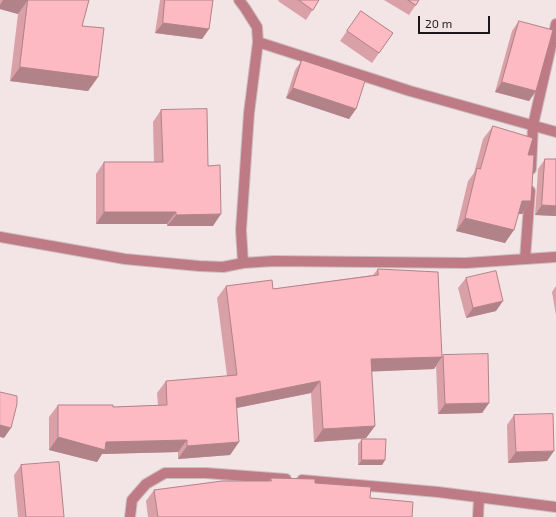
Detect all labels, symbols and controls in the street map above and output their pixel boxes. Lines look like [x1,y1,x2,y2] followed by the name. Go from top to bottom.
[420,8,492,34] scale bar
[425,16,452,30] text: 20 m

